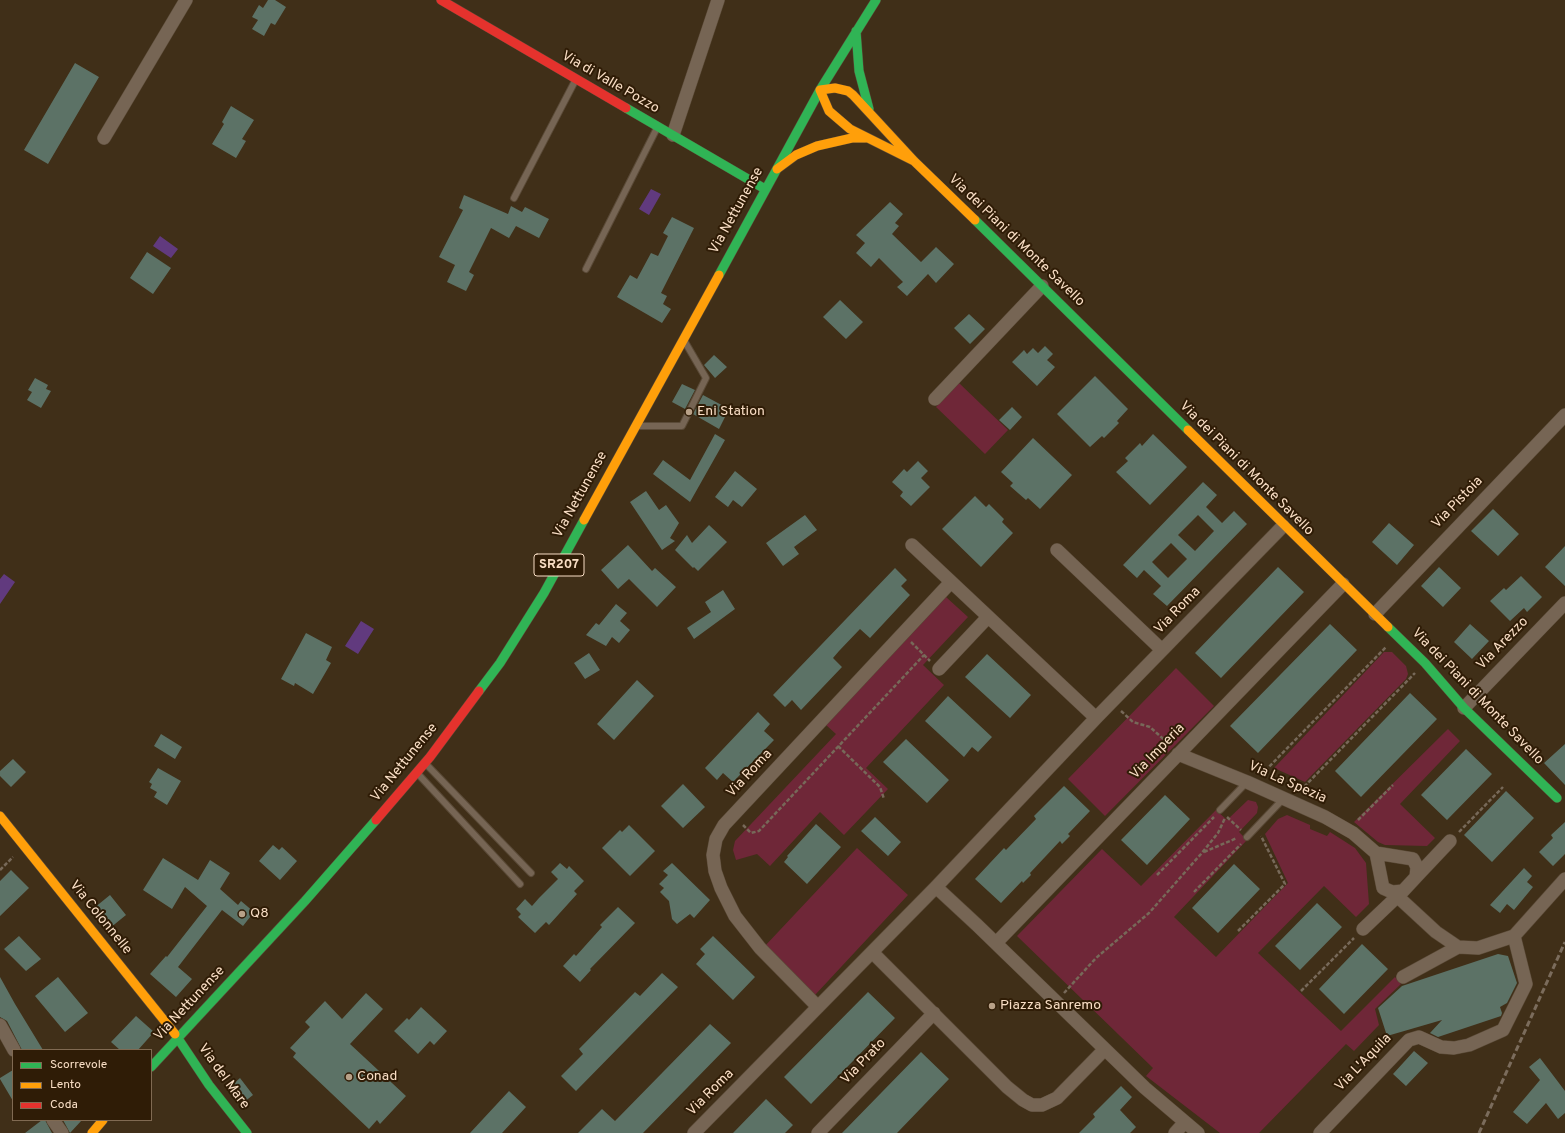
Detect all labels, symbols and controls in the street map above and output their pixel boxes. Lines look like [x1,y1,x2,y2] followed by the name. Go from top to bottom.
[558,48,662,118] street label: Via di Valle Pozzo
[706,165,768,257] street label: Via Nettunense
[944,171,1088,311] street label: Via dei Piani di Monte Savello
[1175,398,1317,540] street label: Via dei Piani di Monte Savello
[697,404,765,420] place label: Eni Station
[684,407,694,417] marker: Eni Station
[550,449,612,541] street label: Via Nettunense
[1429,473,1487,533] street label: Via Pistoia
[534,554,584,576] road number: SR207
[1151,584,1205,638] street label: Via Roma
[1474,614,1532,674] street label: Via Arezzo
[1407,625,1547,769] street label: Via dei Piani di Monte Savello
[368,720,442,806] street label: Via Nettunense
[1127,720,1189,784] street label: Via Imperia
[724,747,776,801] street label: Via Roma
[1245,758,1329,808] street label: Via La Spezia
[65,878,135,958] street label: Via Colonnelle
[250,906,269,922] place label: Q8
[237,909,247,919] marker: Q8
[151,963,229,1045] street label: Via Nettunense
[1000,998,1101,1014] place label: Piazza Sanremo
[987,1001,997,1011] marker: Piazza Sanremo
[1332,1031,1396,1095] street label: Via L'Aquila
[838,1036,890,1088] street label: Via Prato
[194,1041,252,1113] street label: Via del Mare
[12,1049,152,1121] legend
[50,1057,107,1073] text: Scorrevole
[684,1066,738,1120] street label: Via Roma
[357,1069,397,1085] place label: Conad
[344,1072,354,1082] marker: Conad
[50,1077,81,1093] text: Lento
[50,1097,78,1113] text: Coda

